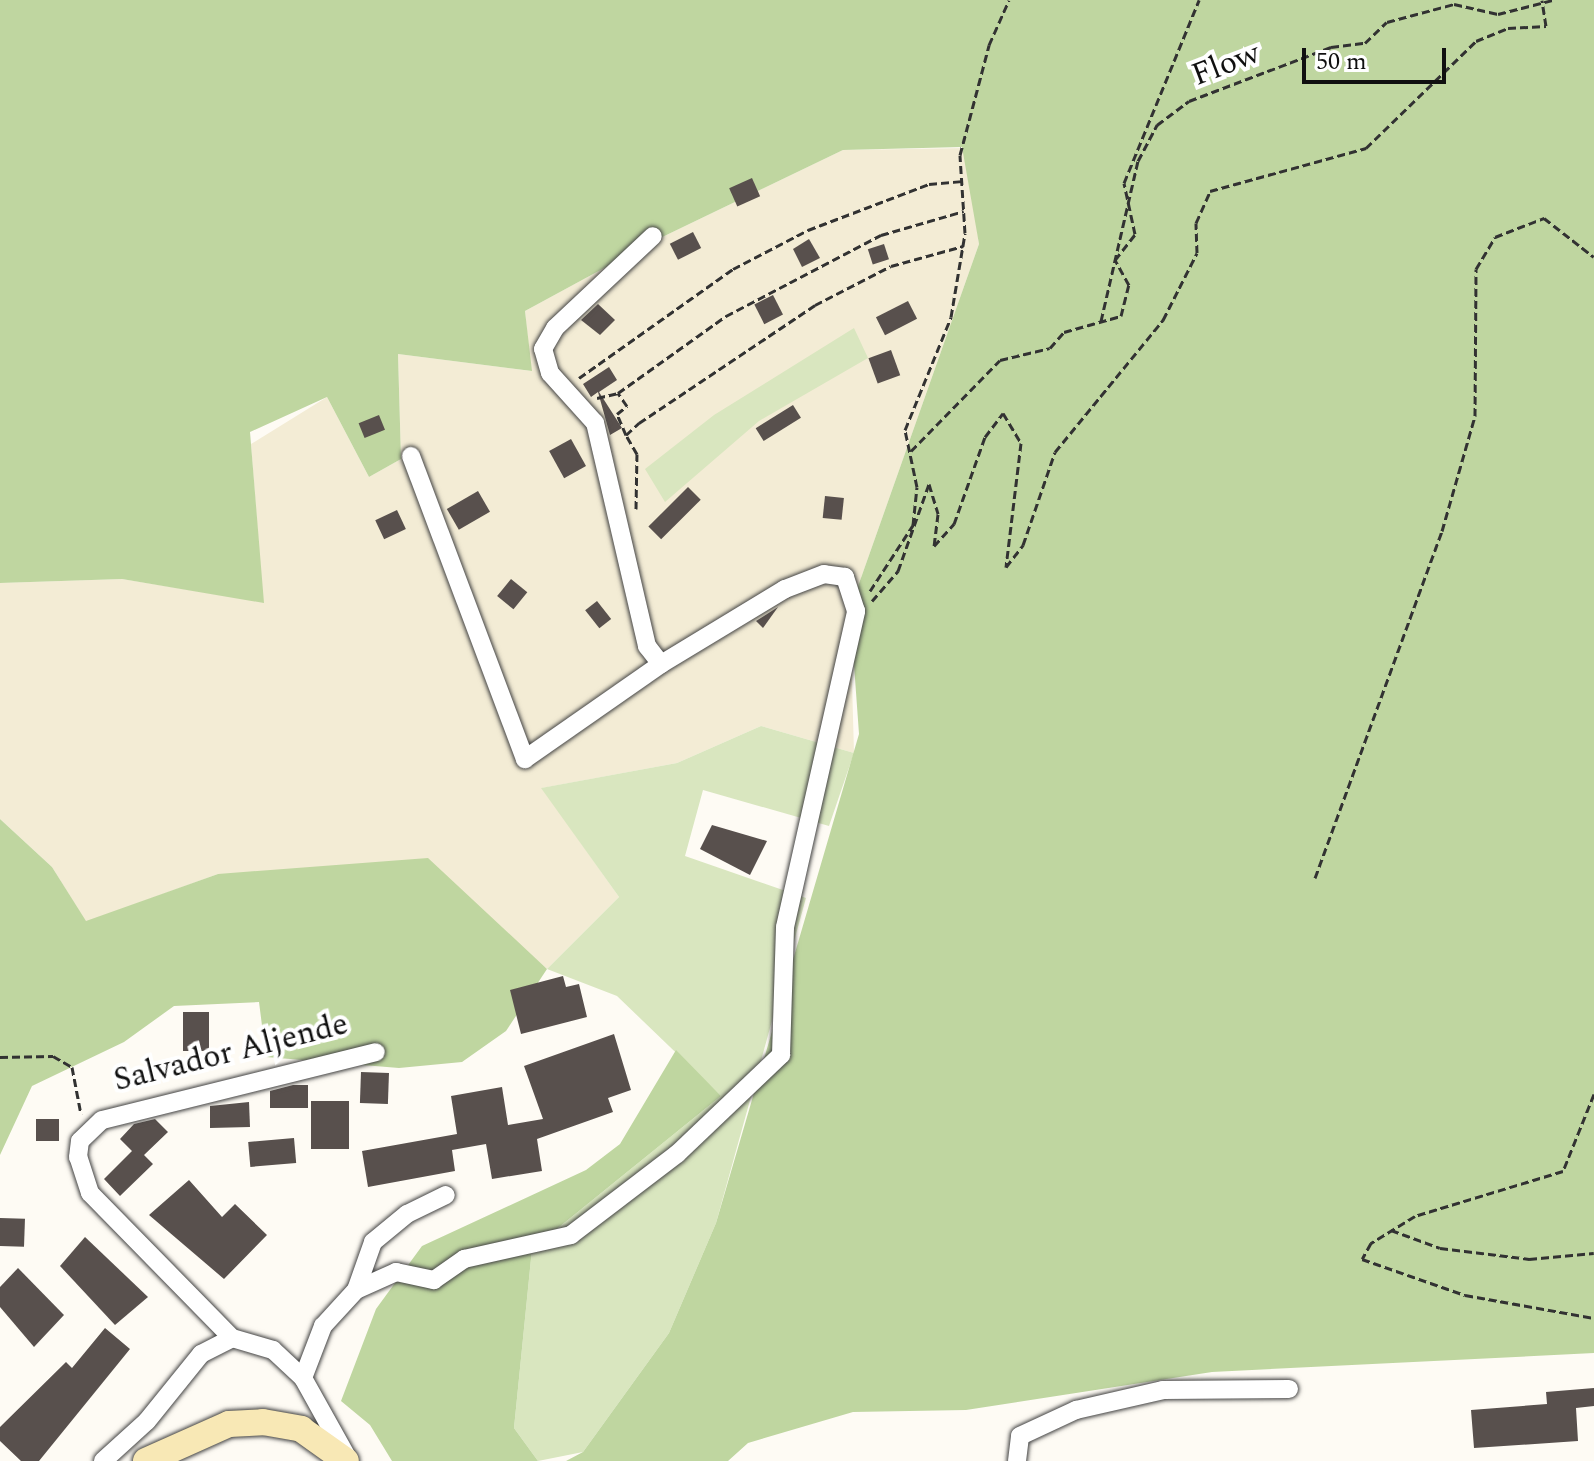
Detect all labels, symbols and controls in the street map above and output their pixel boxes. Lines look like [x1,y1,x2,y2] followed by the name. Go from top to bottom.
[1306,32,1450,82] scale bar
[1187,35,1265,95] street label: Flow
[1316,44,1367,80] text: 50 m
[110,1005,352,1101] street label: Salvador Aljende

